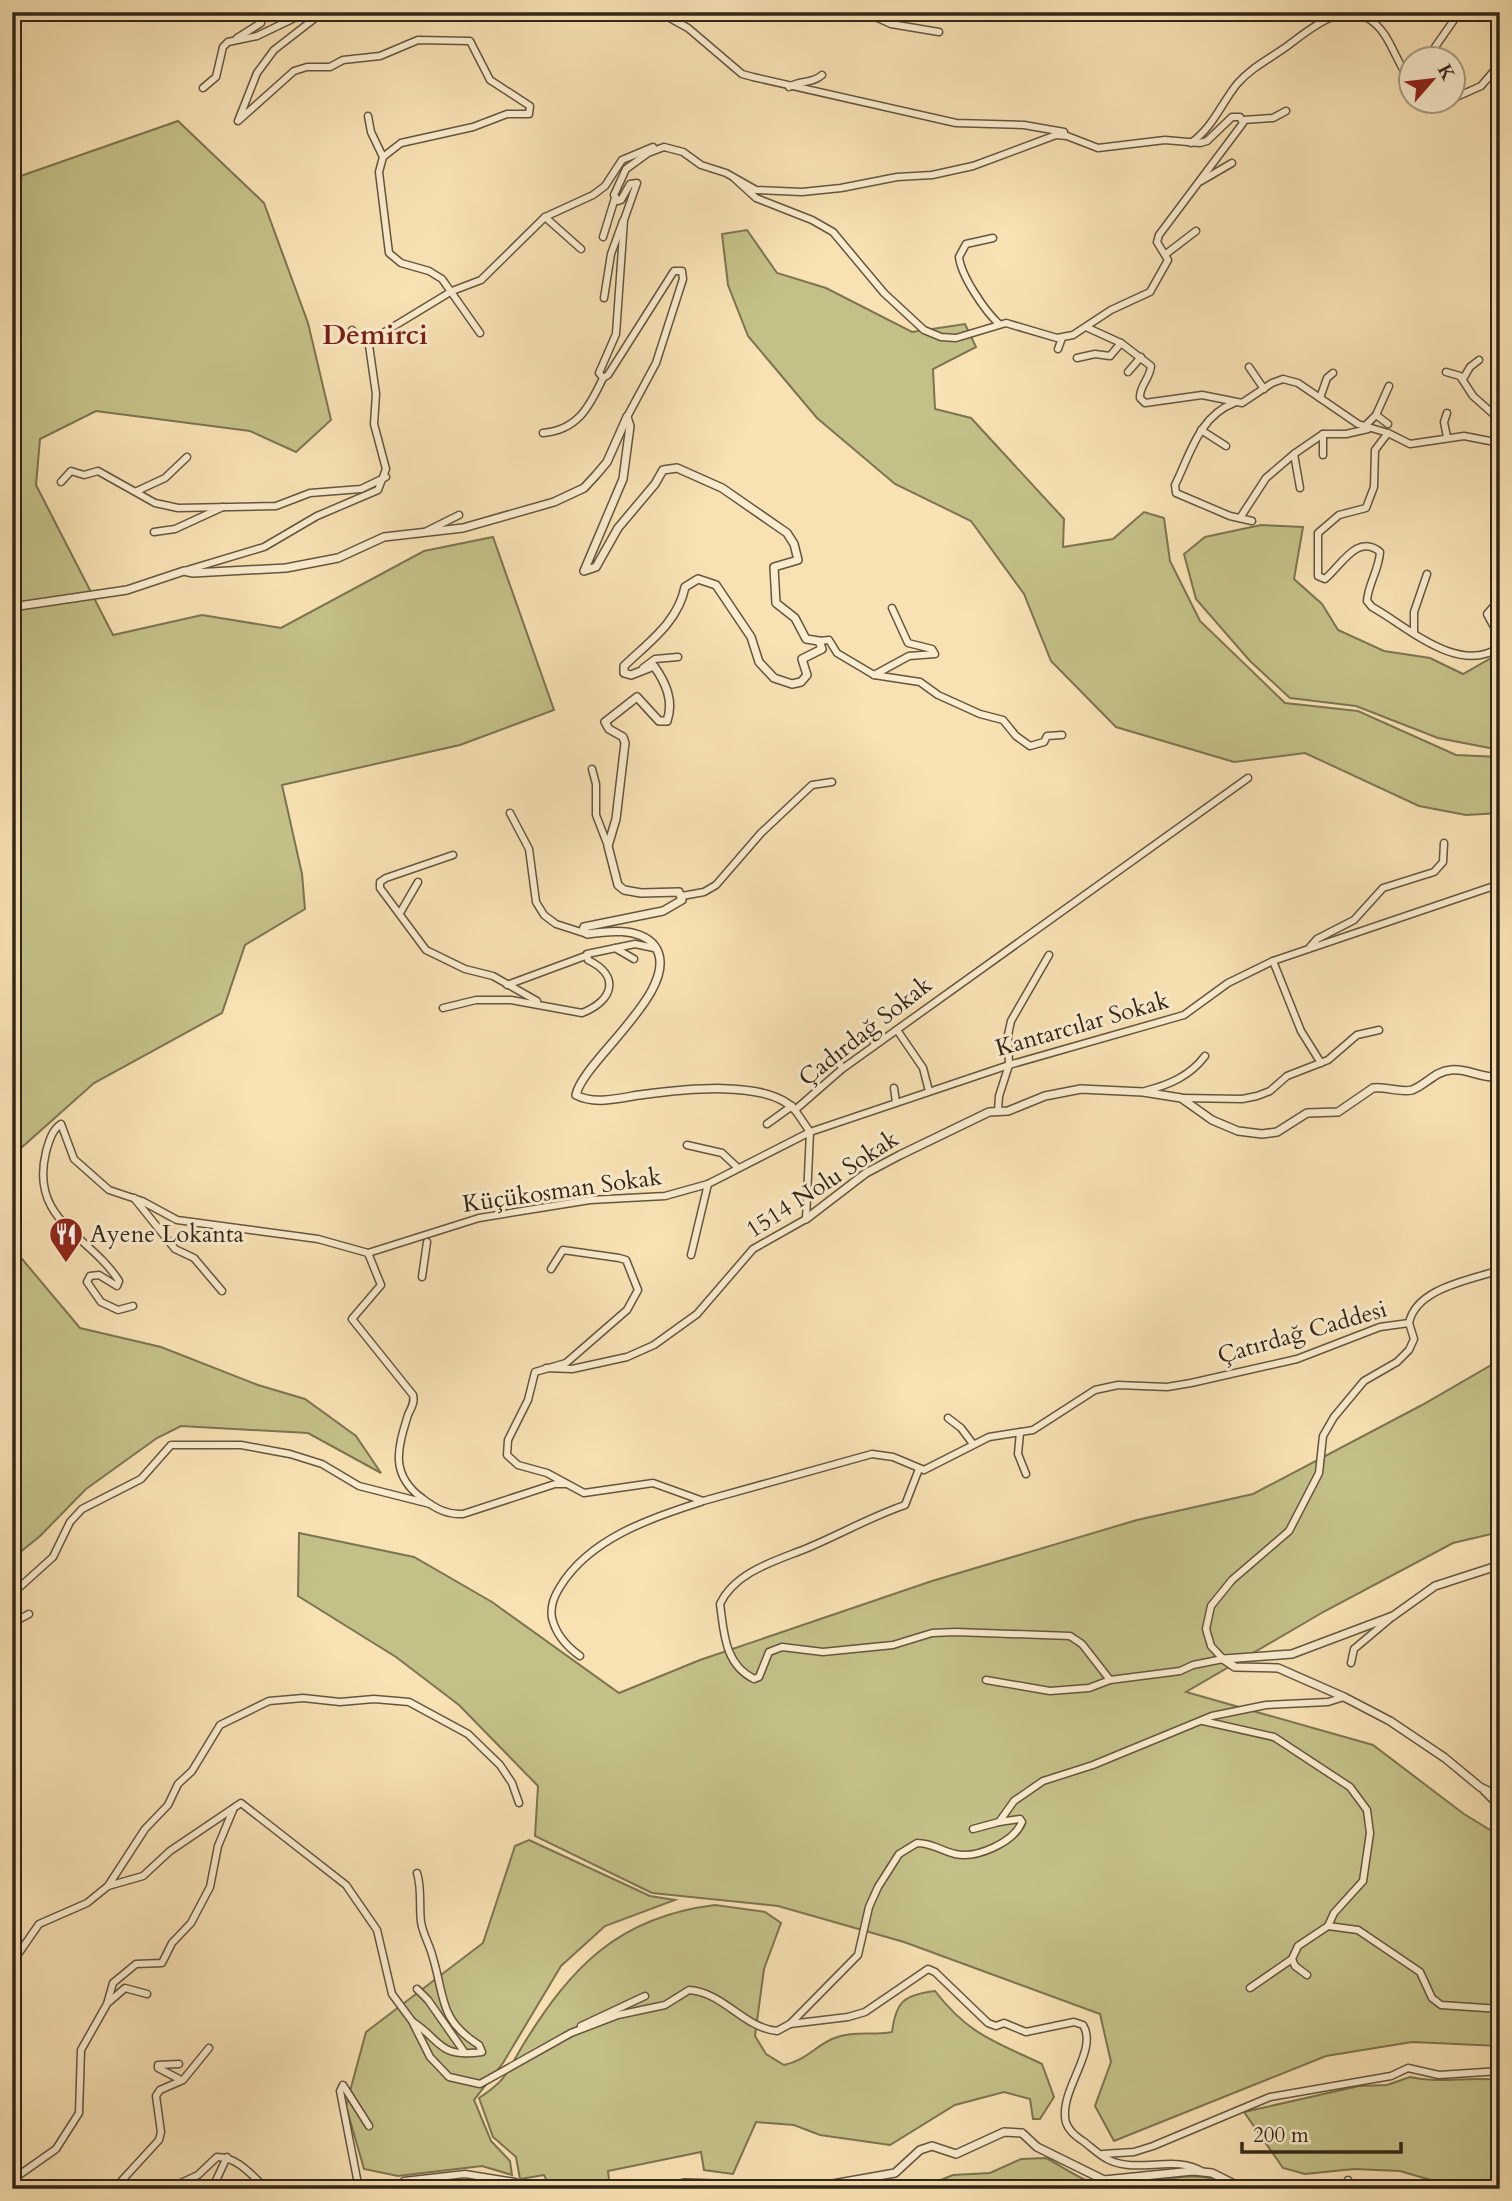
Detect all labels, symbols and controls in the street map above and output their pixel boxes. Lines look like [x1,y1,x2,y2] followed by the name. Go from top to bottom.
[1396,46,1466,116] north arrow
[1431,60,1462,86] text: K
[322,316,428,354] district label: Demirci
[792,969,939,1094] street label: Çadırdağ Sokak
[992,984,1173,1065] street label: Kantarcılar Sokak
[740,1123,905,1246] street label: 1514 Nolu Sokak
[460,1160,664,1221] street label: Küçükosman Sokak
[47,1215,85,1264] restaurant icon: Ayene Lokanta
[90,1218,245,1251] place label: Ayene Lokanta
[1214,1292,1391,1372] street label: Çatırdağ Caddesi
[1242,2110,1402,2154] scale bar
[1253,2121,1309,2150] text: 200 m

